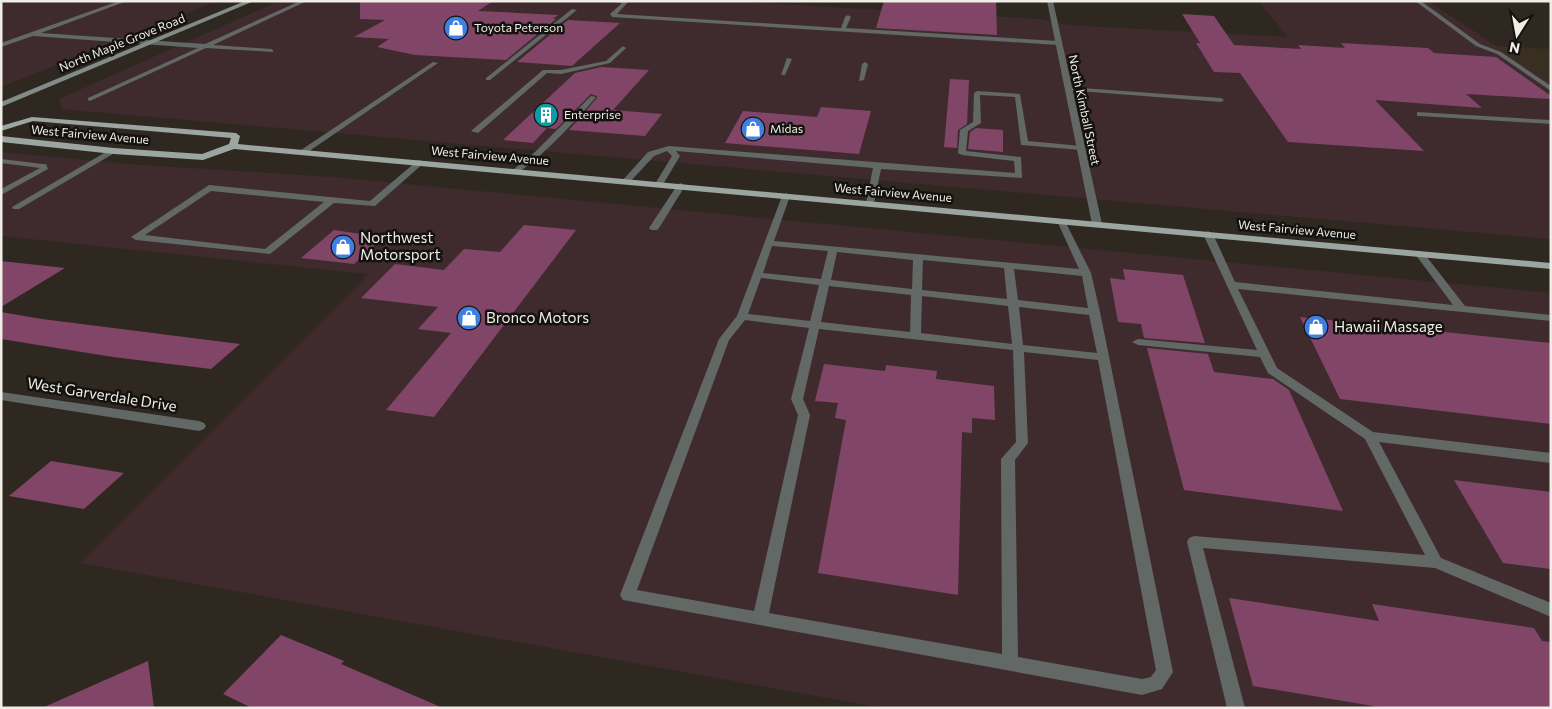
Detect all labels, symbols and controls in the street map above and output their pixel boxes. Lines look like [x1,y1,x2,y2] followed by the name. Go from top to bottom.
[57,10,187,74] street label: North Maple Grove Road
[1492,10,1542,60] north arrow
[443,15,469,41] shop icon: Toyota Peterson
[474,20,563,34] place label: Toyota Peterson
[1508,39,1521,58] text: N
[1066,53,1104,166] street label: North Kimball Street
[533,102,559,128] building icon: Enterprise
[564,107,621,121] place label: Enterprise
[740,116,766,142] shop icon: Midas
[770,121,803,135] place label: Midas
[30,122,150,146] street label: West Fairview Avenue
[430,143,550,167] street label: West Fairview Avenue
[833,180,953,204] street label: West Fairview Avenue
[1237,217,1357,241] street label: West Fairview Avenue
[360,228,441,263] place label: Northwest Motorsport
[330,234,356,260] shop icon: Northwest Motorsport
[456,305,482,331] shop icon: Bronco Motors
[486,308,589,326] place label: Bronco Motors
[1303,314,1329,340] shop icon: Hawaii Massage
[1334,317,1443,335] place label: Hawaii Massage
[26,373,178,415] street label: West Garverdale Drive

